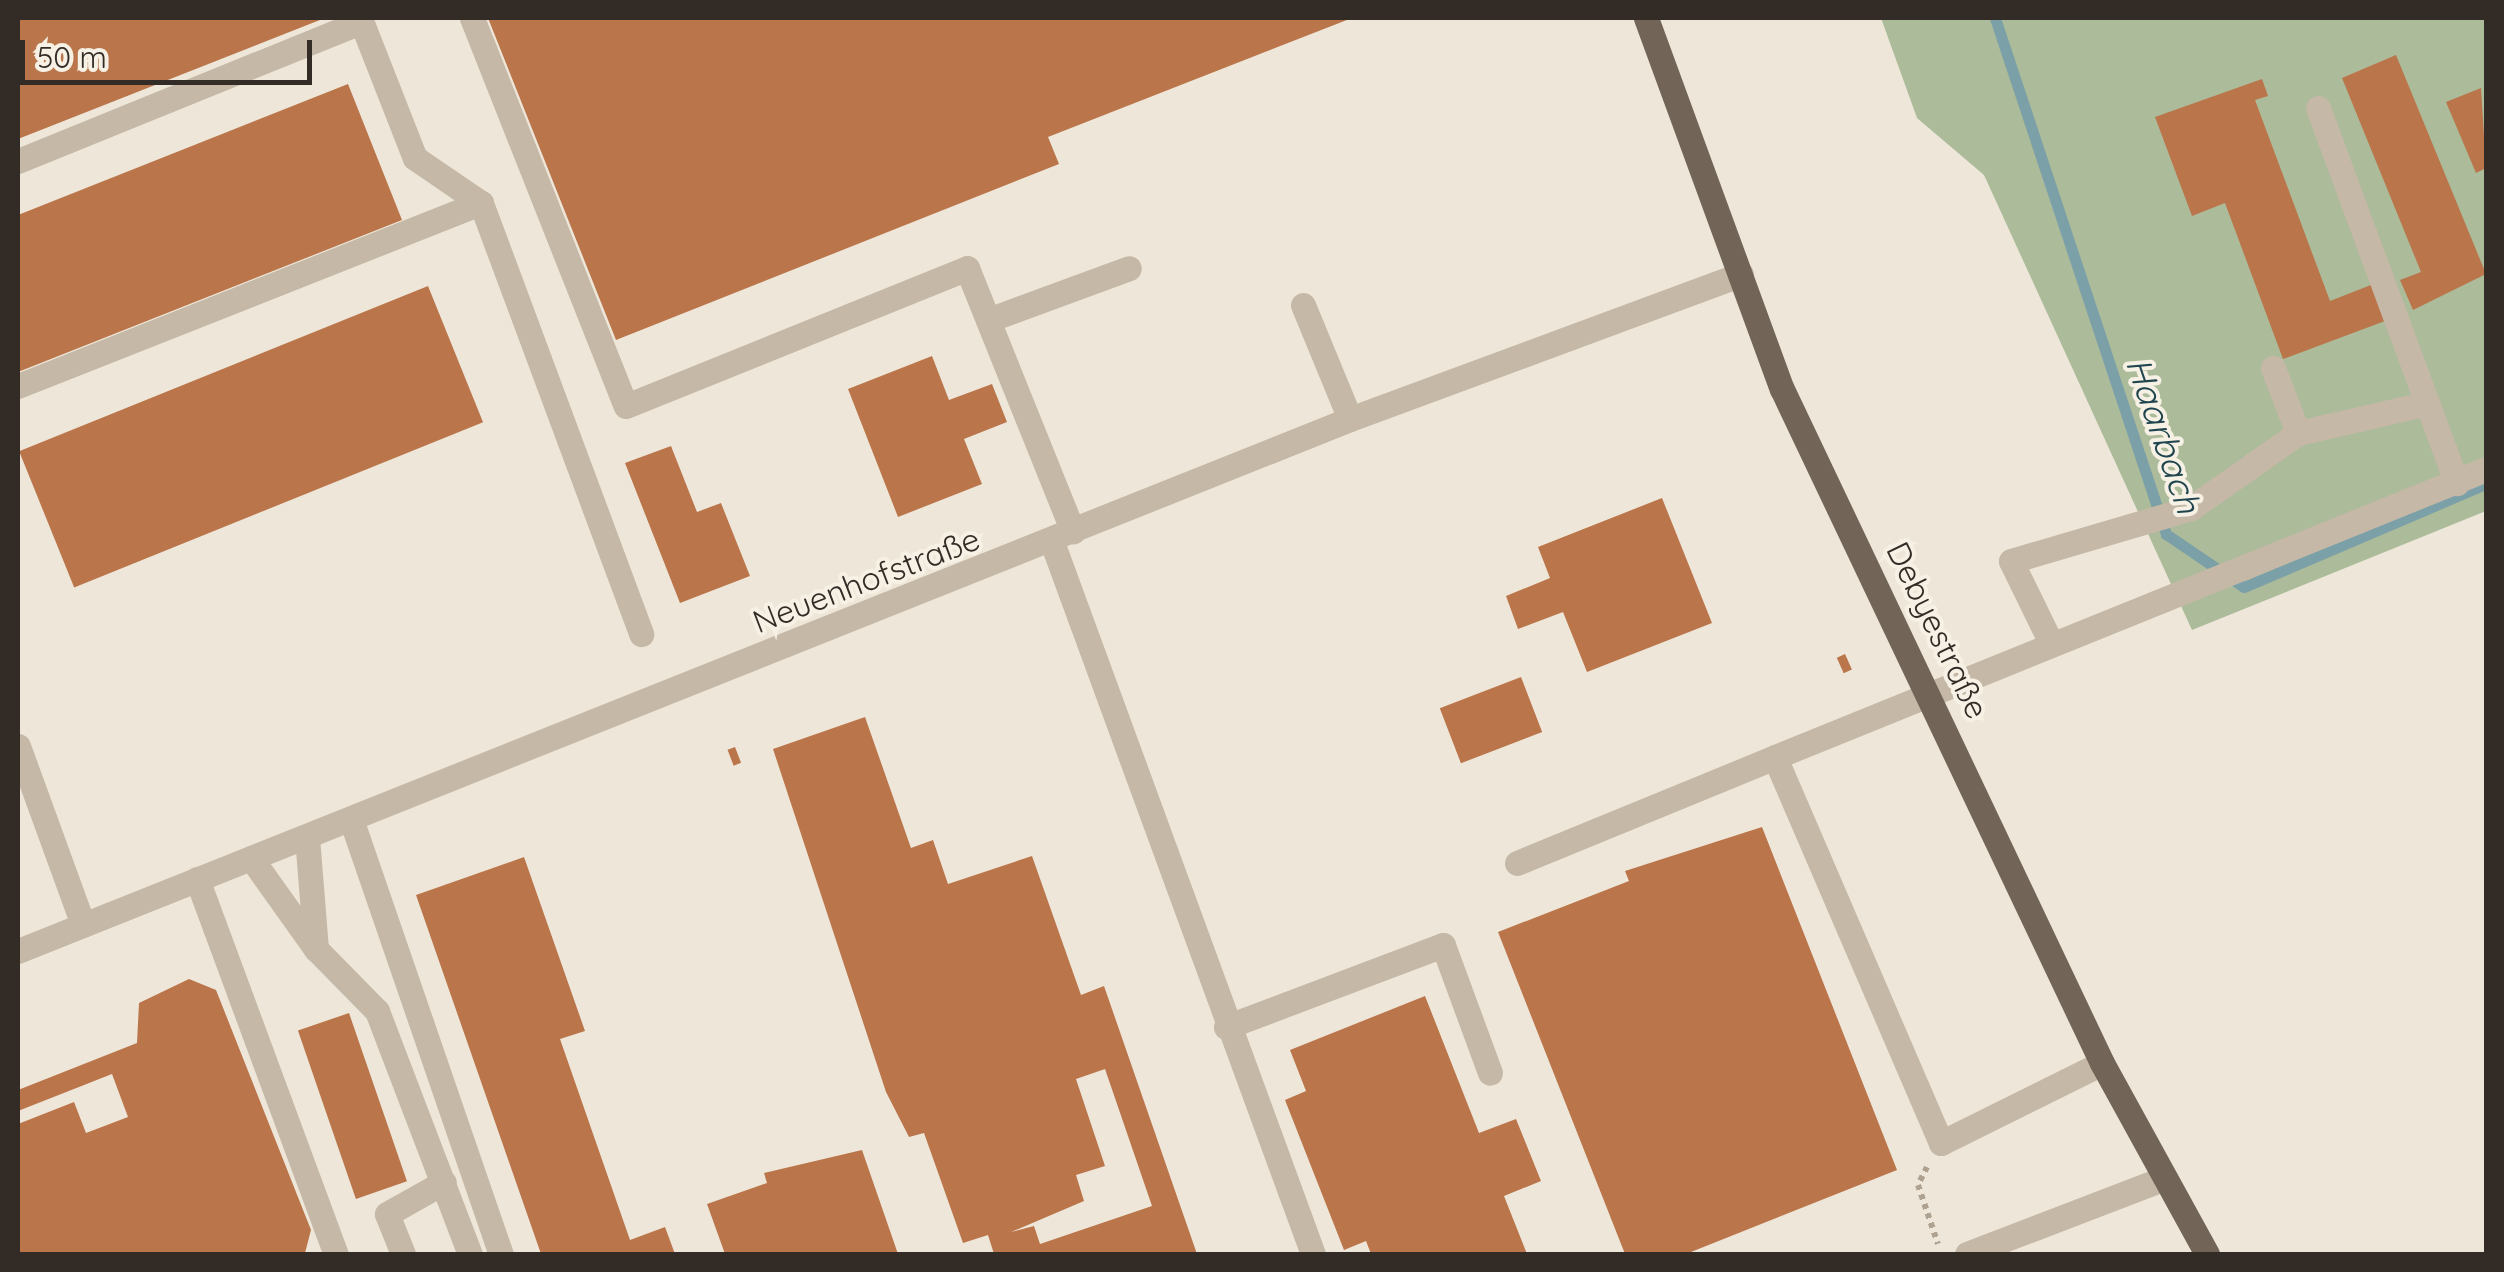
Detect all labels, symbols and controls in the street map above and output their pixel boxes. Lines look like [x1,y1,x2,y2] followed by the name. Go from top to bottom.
[25,20,318,82] scale bar
[37,38,107,76] text: 50 m
[2118,352,2210,518] water label: Haarbach
[747,519,985,641] street label: Neuenhofstraße
[1879,536,1997,724] street label: Debyestraße

